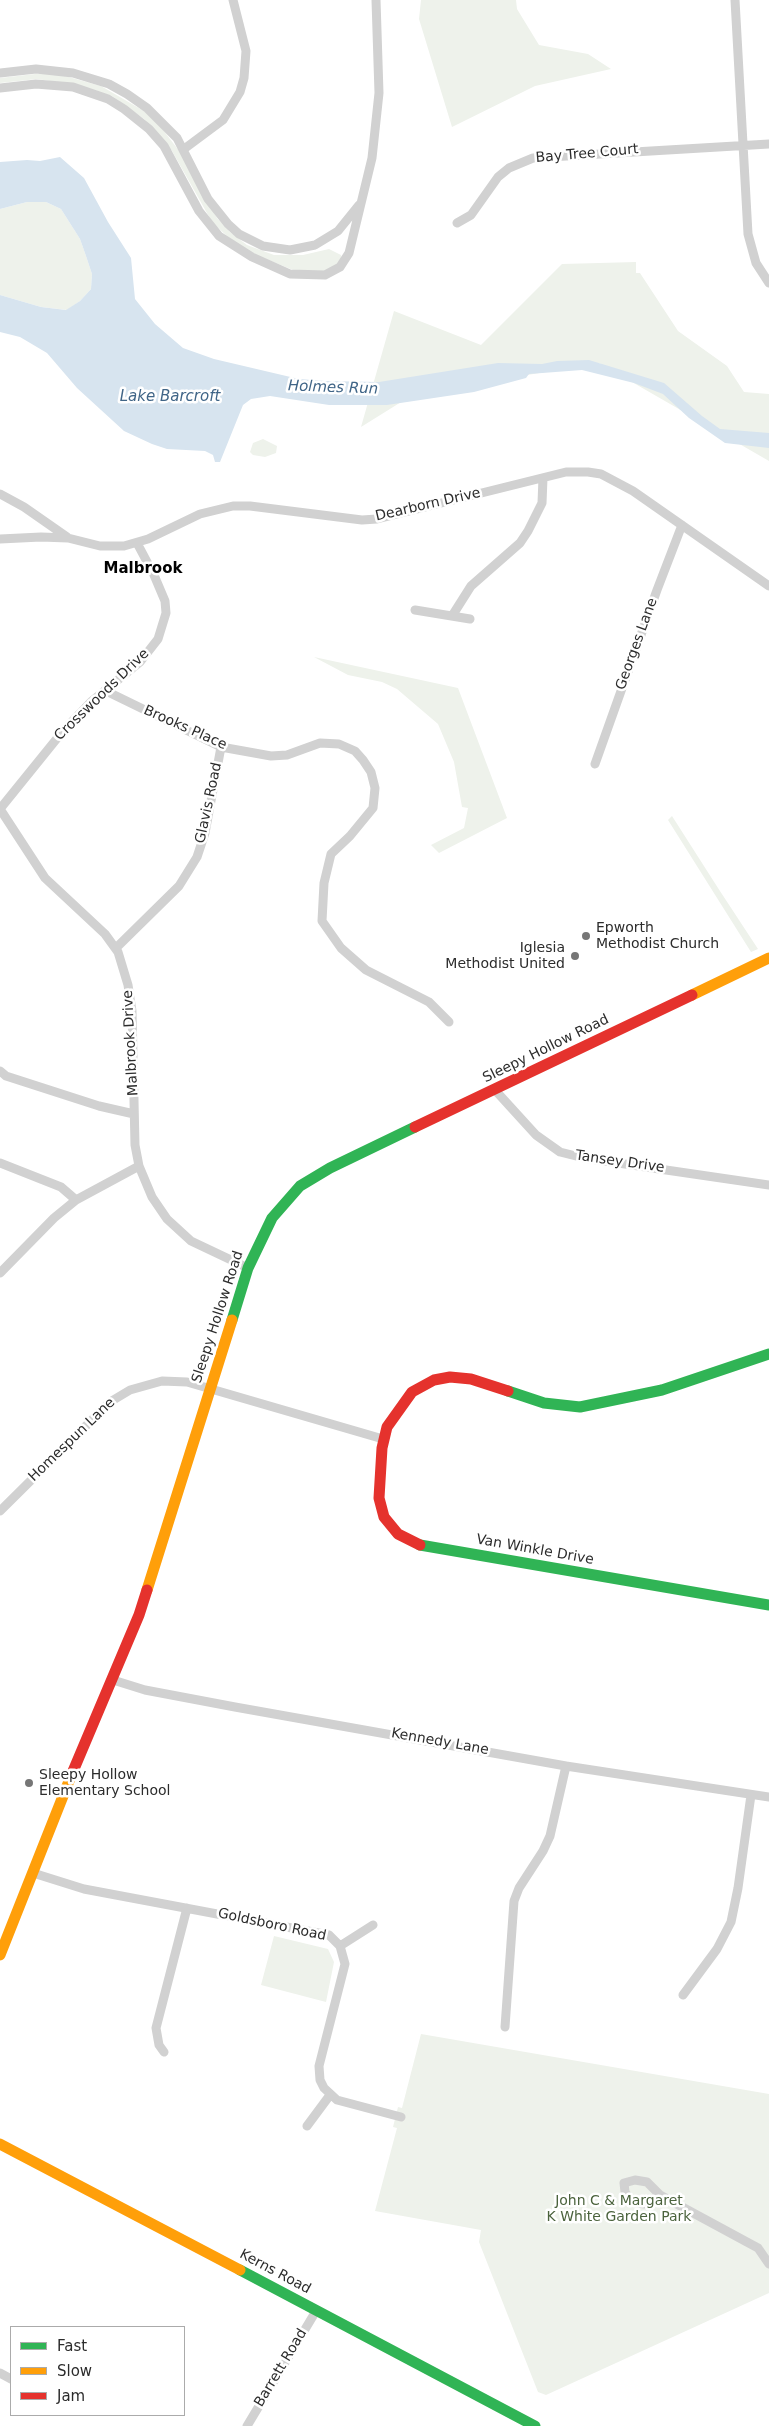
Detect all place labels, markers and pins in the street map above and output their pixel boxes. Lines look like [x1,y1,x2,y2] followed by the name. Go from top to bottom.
[596,920,719,952] place label: Epworth Methodist Church
[580,930,592,942] marker: Epworth Methodist Church
[445,940,565,972] place label: Iglesia Methodist United
[569,950,581,962] marker: Iglesia Methodist United
[39,1767,171,1800] place label: Sleepy Hollow Elementary School
[23,1777,35,1789] marker: Sleepy Hollow Elementary School

